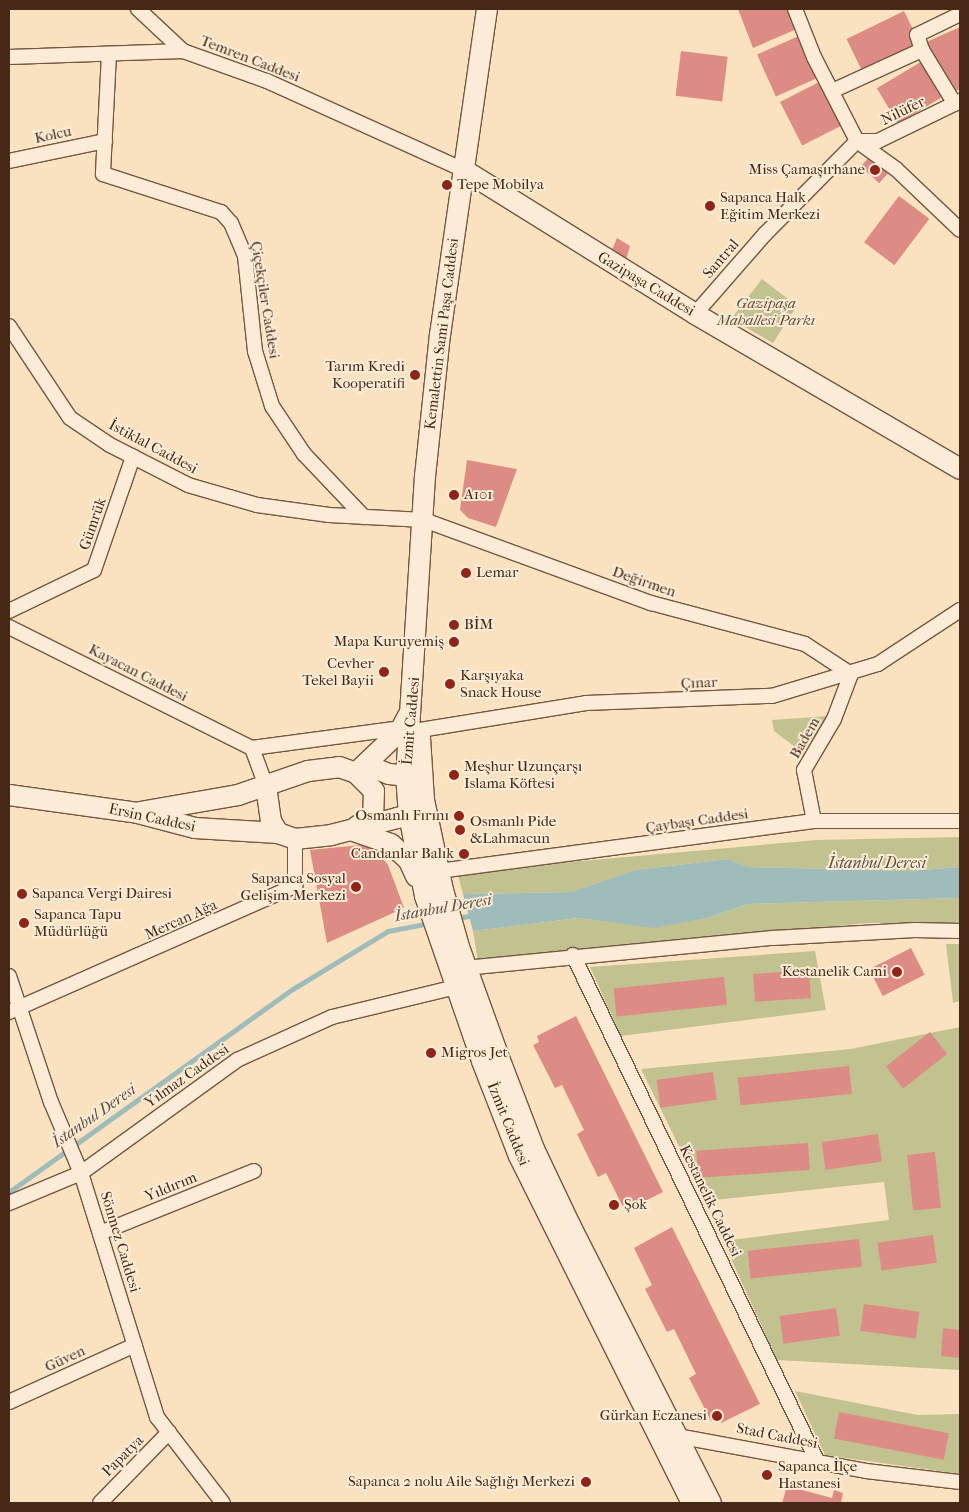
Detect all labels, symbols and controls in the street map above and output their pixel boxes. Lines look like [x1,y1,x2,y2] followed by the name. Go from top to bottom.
[198,32,302,86] street label: Temren Caddesi
[878,93,928,129] street label: Nilüfer
[33,122,73,148] street label: Kolcu
[748,161,865,179] place label: Miss Çamaşırhane
[869,164,881,176] marker: Miss Çamaşırhane
[457,176,544,194] place label: Tepe Mobilya
[441,179,453,191] marker: Tepe Mobilya
[720,188,820,223] place label: Sapanca Halk Eğitim Merkezi
[704,200,716,212] marker: Sapanca Halk Eğitim Merkezi
[699,236,743,282] street label: Santral
[421,237,463,431] street label: Kemalettin Sami Paşa Caddesi
[247,240,283,360] street label: Çiçekçiler Caddesi
[594,248,698,320] street label: Gazipaşa Caddesi
[717,294,815,329] park label: Gazipaşa Mahallesi Parkı
[326,357,405,392] place label: Tarım Kredi Kooperatifi
[409,369,421,381] marker: Tarım Kredi Kooperatifi
[105,416,201,478] street label: İstiklal Caddesi
[464,486,493,504] place label: A101
[448,489,460,501] marker: A101
[76,495,110,553] street label: Gümrük
[610,563,678,601] street label: Değirmen
[476,564,518,582] place label: Lemar
[460,567,472,579] marker: Lemar
[464,616,493,634] place label: BİM
[448,619,460,631] marker: BİM
[334,633,444,651] place label: Mapa Kuruyemiş
[448,636,460,648] marker: Mapa Kuruyemiş
[85,640,191,706] street label: Kayacan Caddesi
[302,654,374,689] place label: Cevher Tekel Bayii
[378,666,390,678] marker: Cevher Tekel Bayii
[460,666,541,701] place label: Karşıyaka Snack House
[680,673,718,693] street label: Çınar
[398,676,424,766] street label: İzmit Caddesi
[444,678,456,690] marker: Karşıyaka Snack House
[786,714,824,762] street label: Badem
[464,757,582,792] place label: Meşhur Uzunçarşı Islama Köftesi
[448,769,460,781] marker: Meşhur Uzunçarşı Islama Köftesi
[107,800,197,836] street label: Ersin Caddesi
[644,805,750,837] street label: Çaybaşı Caddesi
[355,807,449,825] place label: Osmanlı Fırını
[453,810,465,822] marker: Osmanlı Fırını
[470,812,556,847] place label: Osmanlı Pide &Lahmacun
[454,824,466,836] marker: Osmanlı Pide &Lahmacun
[351,845,454,863] place label: Candanlar Balık
[458,848,470,860] marker: Candanlar Balık
[828,853,926,873] water label: İstanbul Deresi
[241,869,346,904] place label: Sapanca Sosyal Gelişim Merkezi
[350,881,362,893] marker: Sapanca Sosyal Gelişim Merkezi
[32,885,172,903] place label: Sapanca Vergi Dairesi
[16,888,28,900] marker: Sapanca Vergi Dairesi
[393,890,493,926] water label: İstanbul Deresi
[142,896,220,944] street label: Mercan Ağa
[34,905,121,940] place label: Sapanca Tapu Müdürlüğü
[18,917,30,929] marker: Sapanca Tapu Müdürlüğü
[782,963,887,981] place label: Kestanelik Cami
[891,966,903,978] marker: Kestanelik Cami
[141,1040,233,1112] street label: Yılmaz Caddesi
[441,1044,508,1062] place label: Migros Jet
[425,1047,437,1059] marker: Migros Jet
[48,1080,140,1152] water label: İstanbul Deresi
[483,1080,533,1168] street label: İzmit Caddesi
[675,1142,745,1260] street label: Kestanelik Caddesi
[142,1168,200,1206] street label: Yıldırım
[96,1189,144,1295] street label: Sönmez Caddesi
[624,1196,647,1214] place label: Şok
[608,1199,620,1211] marker: Şok
[42,1342,88,1376] street label: Güven
[600,1407,707,1425] place label: Gürkan Eczanesi
[711,1410,723,1422] marker: Gürkan Eczanesi
[735,1419,819,1453] street label: Stad Caddesi
[99,1432,147,1480] street label: Papatya
[778,1457,857,1492] place label: Sapanca İlçe Hastanesi
[760,1468,774,1482] marker: Sapanca İlçe Hastanesi
[348,1473,575,1491] place label: Sapanca 2 nolu Aile Sağlığı Merkezi
[579,1475,593,1489] marker: Sapanca 2 nolu Aile Sağlığı Merkezi

